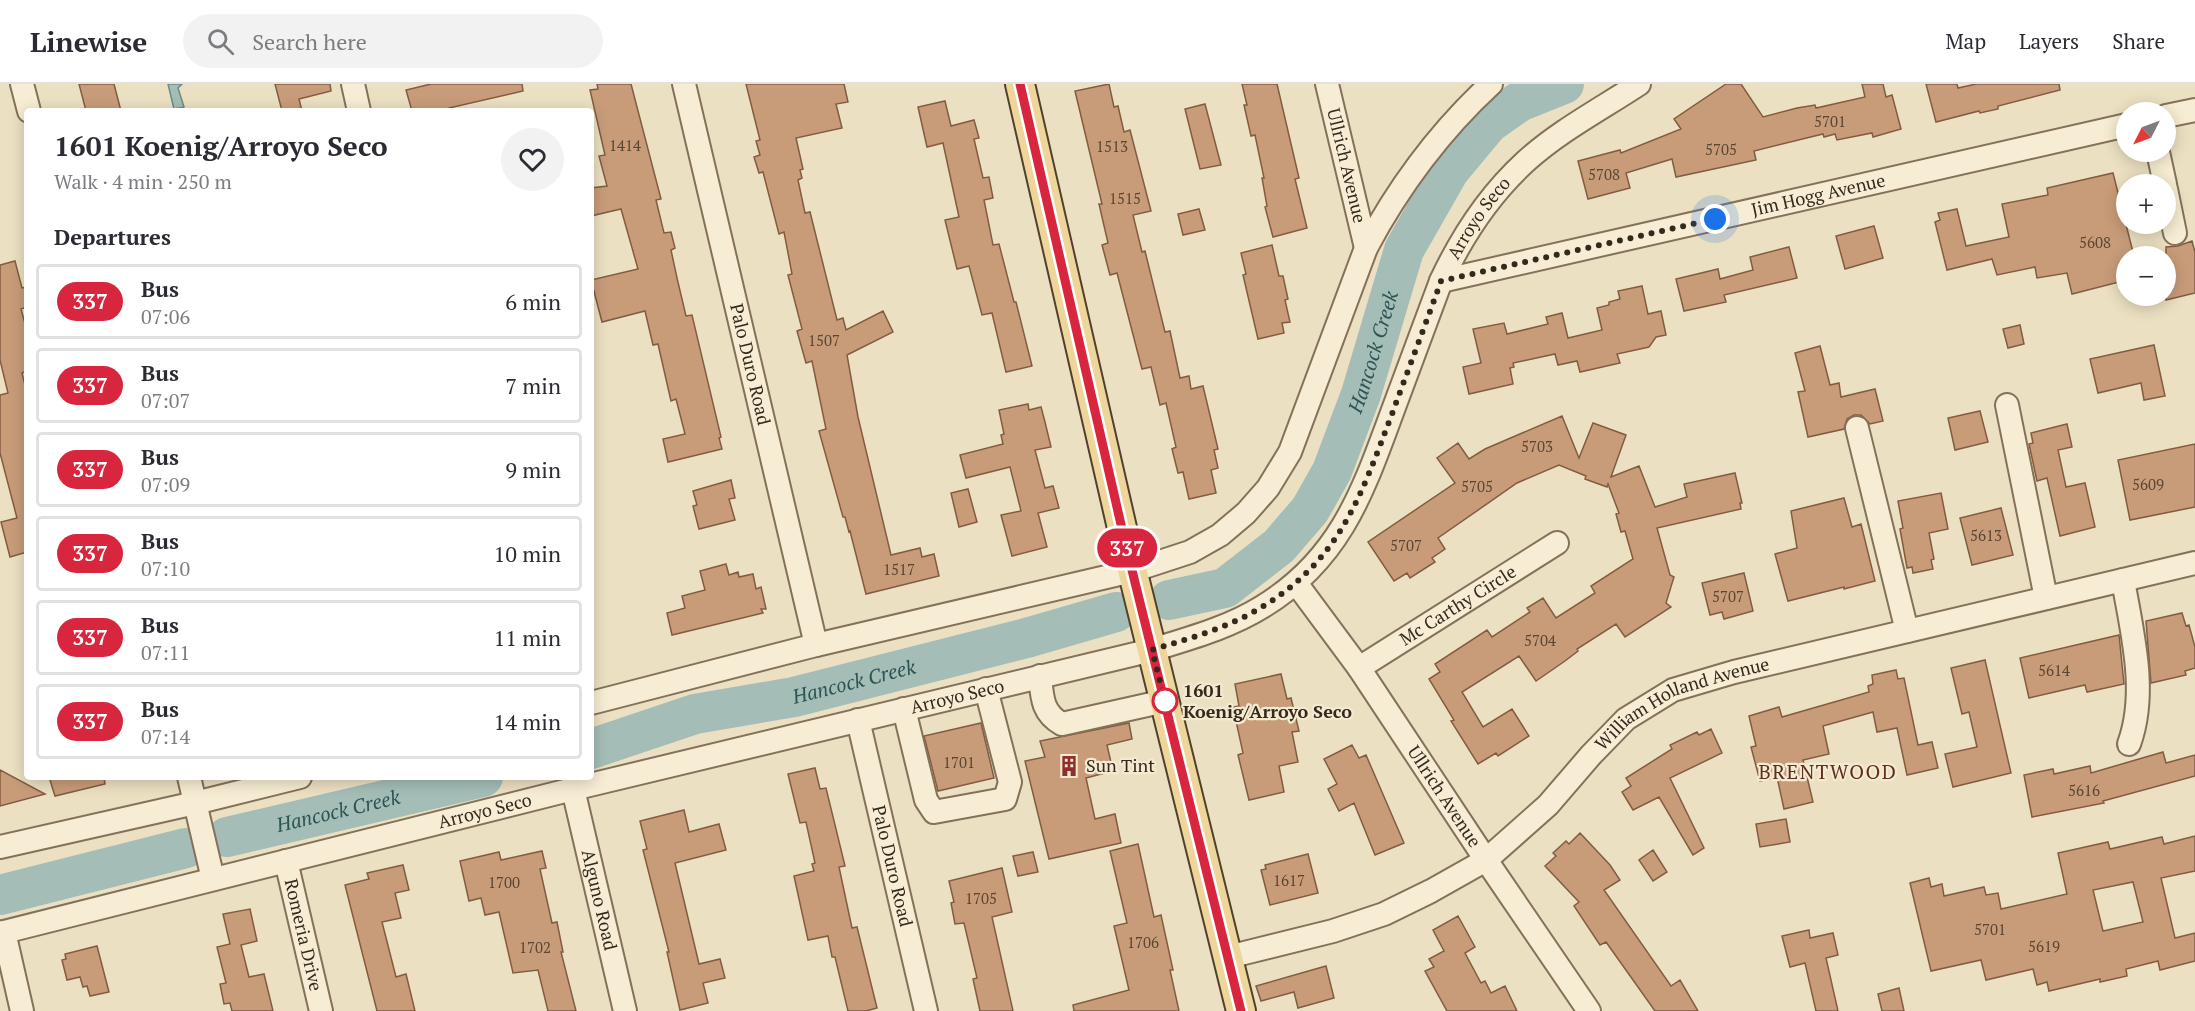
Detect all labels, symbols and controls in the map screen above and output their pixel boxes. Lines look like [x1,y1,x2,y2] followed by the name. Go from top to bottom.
[183,14,603,68] search box
[30,23,147,60] text: Linewise
[204,25,237,58] icon: search
[252,27,367,56] text: Search here
[1945,27,1986,55] text: Map
[2019,27,2079,55] text: Layers
[2112,27,2165,55] text: Share
[2116,102,2176,162] north arrow
[2116,102,2176,306] map controls
[1322,106,1373,225] street label: Ullrich Avenue
[1814,111,1846,131] house number: 5701
[54,127,388,164] text: 1601 Koenig/Arroyo Seco
[501,128,564,191] button: heart
[609,135,641,155] house number: 1414
[1096,136,1128,156] house number: 1513
[1705,139,1737,159] house number: 5705
[1588,164,1620,184] house number: 5708
[1749,167,1887,221] street label: Jim Hogg Avenue
[54,168,232,195] text: Walk · 4 min · 250 m
[1441,171,1515,263] street label: Arroyo Seco
[2116,174,2176,234] button: +
[1109,188,1141,208] house number: 1515
[1700,204,1730,234] your location
[54,222,171,251] text: Departures
[2079,232,2111,252] house number: 5608
[2116,246,2176,306] button: −
[141,274,179,303] text: Bus
[72,287,108,315] text: 337
[505,287,561,316] text: 6 min
[1341,287,1404,418] water label: Hancock Creek
[725,301,777,427] street label: Palo Duro Road
[141,303,190,330] text: 07:06
[808,330,840,350] house number: 1507
[141,358,179,387] text: Bus
[72,371,108,399] text: 337
[505,371,561,400] text: 7 min
[141,387,190,414] text: 07:07
[1521,436,1553,456] house number: 5703
[141,442,179,471] text: Bus
[72,455,108,483] text: 337
[505,455,561,484] text: 9 min
[141,471,190,498] text: 07:09
[2132,474,2164,494] house number: 5609
[1461,476,1493,496] house number: 5705
[1970,525,2002,545] house number: 5613
[141,526,179,555] text: Bus
[1092,528,1162,568] line badge: 337
[1109,534,1145,562] text: 337
[1390,535,1422,555] house number: 5707
[72,539,108,567] text: 337
[494,539,561,568] text: 10 min
[141,555,190,582] text: 07:10
[883,559,915,579] house number: 1517
[1395,559,1520,650] street label: Mc Carthy Circle
[1712,586,1744,606] house number: 5707
[141,610,179,639] text: Bus
[72,623,108,651] text: 337
[494,623,561,652] text: 11 min
[1524,630,1556,650] house number: 5704
[141,639,190,666] text: 07:11
[1589,651,1771,755] street label: William Holland Avenue
[788,653,919,710] water label: Hancock Creek
[2038,660,2070,680] house number: 5614
[908,673,1006,719] street label: Arroyo Seco
[1183,678,1352,723] place label: 1601 Koenig/Arroyo Seco
[1152,688,1178,714] marker: 1601 Koenig/Arroyo Seco
[141,694,179,723] text: Bus
[72,707,108,735] text: 337
[494,707,561,736] text: 14 min
[141,723,190,750] text: 07:14
[1403,741,1487,852] street label: Ullrich Avenue
[943,752,975,772] house number: 1701
[1086,753,1155,777] place label: Sun Tint
[1057,754,1081,778] building icon: Sun Tint
[1759,758,1898,785] district label: BRENTWOOD
[2068,780,2100,800] house number: 5616
[272,783,403,838] water label: Hancock Creek
[435,787,534,833] street label: Arroyo Seco
[867,803,919,929] street label: Palo Duro Road
[577,847,623,953] street label: Alguno Road
[1273,870,1305,890] house number: 1617
[488,872,520,892] house number: 1700
[280,876,329,993] street label: Romeria Drive
[965,888,997,908] house number: 1705
[1974,919,2006,939] house number: 5701
[1127,932,1159,952] house number: 1706
[2028,936,2060,956] house number: 5619
[519,937,551,957] house number: 1702

